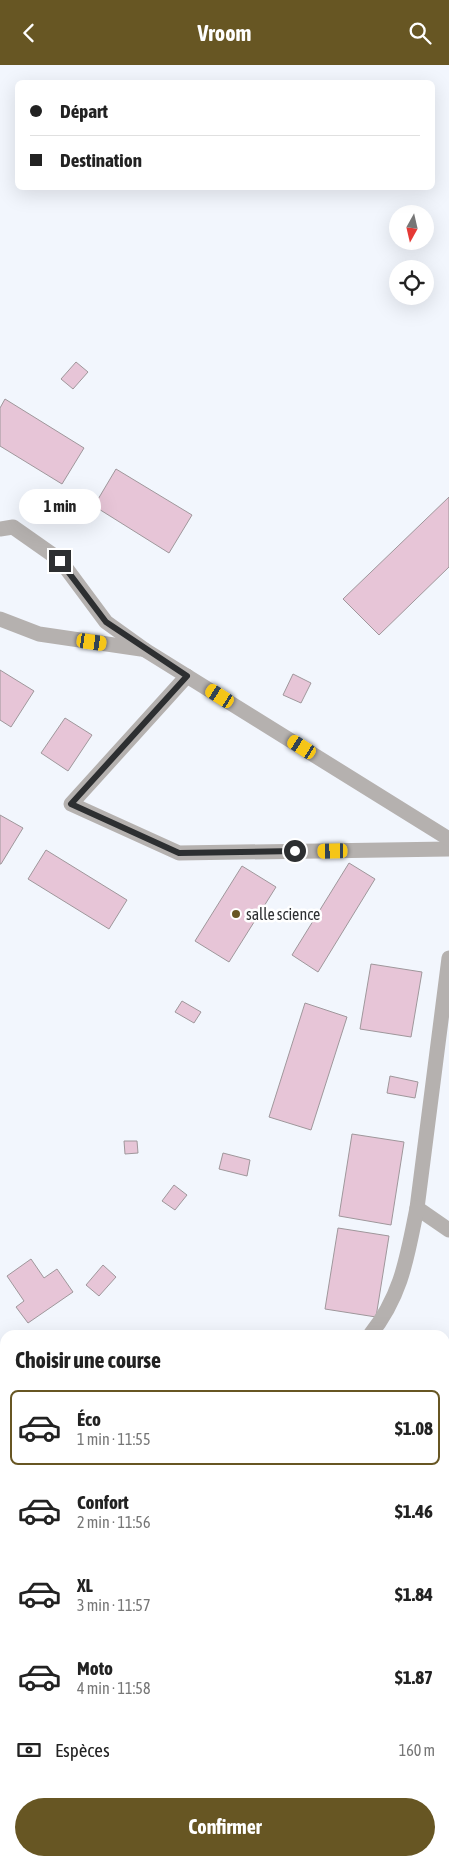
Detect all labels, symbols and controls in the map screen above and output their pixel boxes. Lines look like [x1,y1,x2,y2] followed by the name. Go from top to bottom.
[15,19,43,47] icon: back
[406,19,434,47] icon: search
[198,20,251,46] text: Vroom
[60,100,108,122] text: Départ
[60,149,142,171] text: Destination
[389,205,434,250] north arrow
[389,205,434,305] map controls
[389,260,434,305] button: locate
[19,489,101,523] callout: 1 min
[44,497,76,515] text: 1 min
[49,550,71,572] route end
[76,632,107,652] car
[203,682,236,710] car
[285,733,318,761] car
[284,840,306,862] route start
[317,843,348,859] car
[246,905,320,923] place label: salle science
[230,908,242,920] marker: salle science
[15,1347,161,1373] text: Choisir une course
[17,1405,62,1450] icon: car
[77,1408,101,1430] text: Éco
[395,1417,433,1439] text: $1.08
[77,1430,150,1448] text: 1 min · 11:55
[17,1488,62,1533] icon: car
[77,1491,129,1513] text: Confort
[395,1500,433,1522] text: $1.46
[77,1513,150,1531] text: 2 min · 11:56
[17,1571,62,1616] icon: car
[77,1574,93,1596] text: XL
[395,1583,433,1605] text: $1.84
[77,1596,150,1614] text: 3 min · 11:57
[17,1654,62,1699] icon: car
[77,1657,113,1679] text: Moto
[395,1666,433,1688] text: $1.87
[77,1679,150,1697] text: 4 min · 11:58
[15,1736,43,1764] icon: cash
[55,1739,110,1761] text: Espèces
[399,1741,435,1759] text: 160 m
[15,1798,435,1856] button: Confirmer

